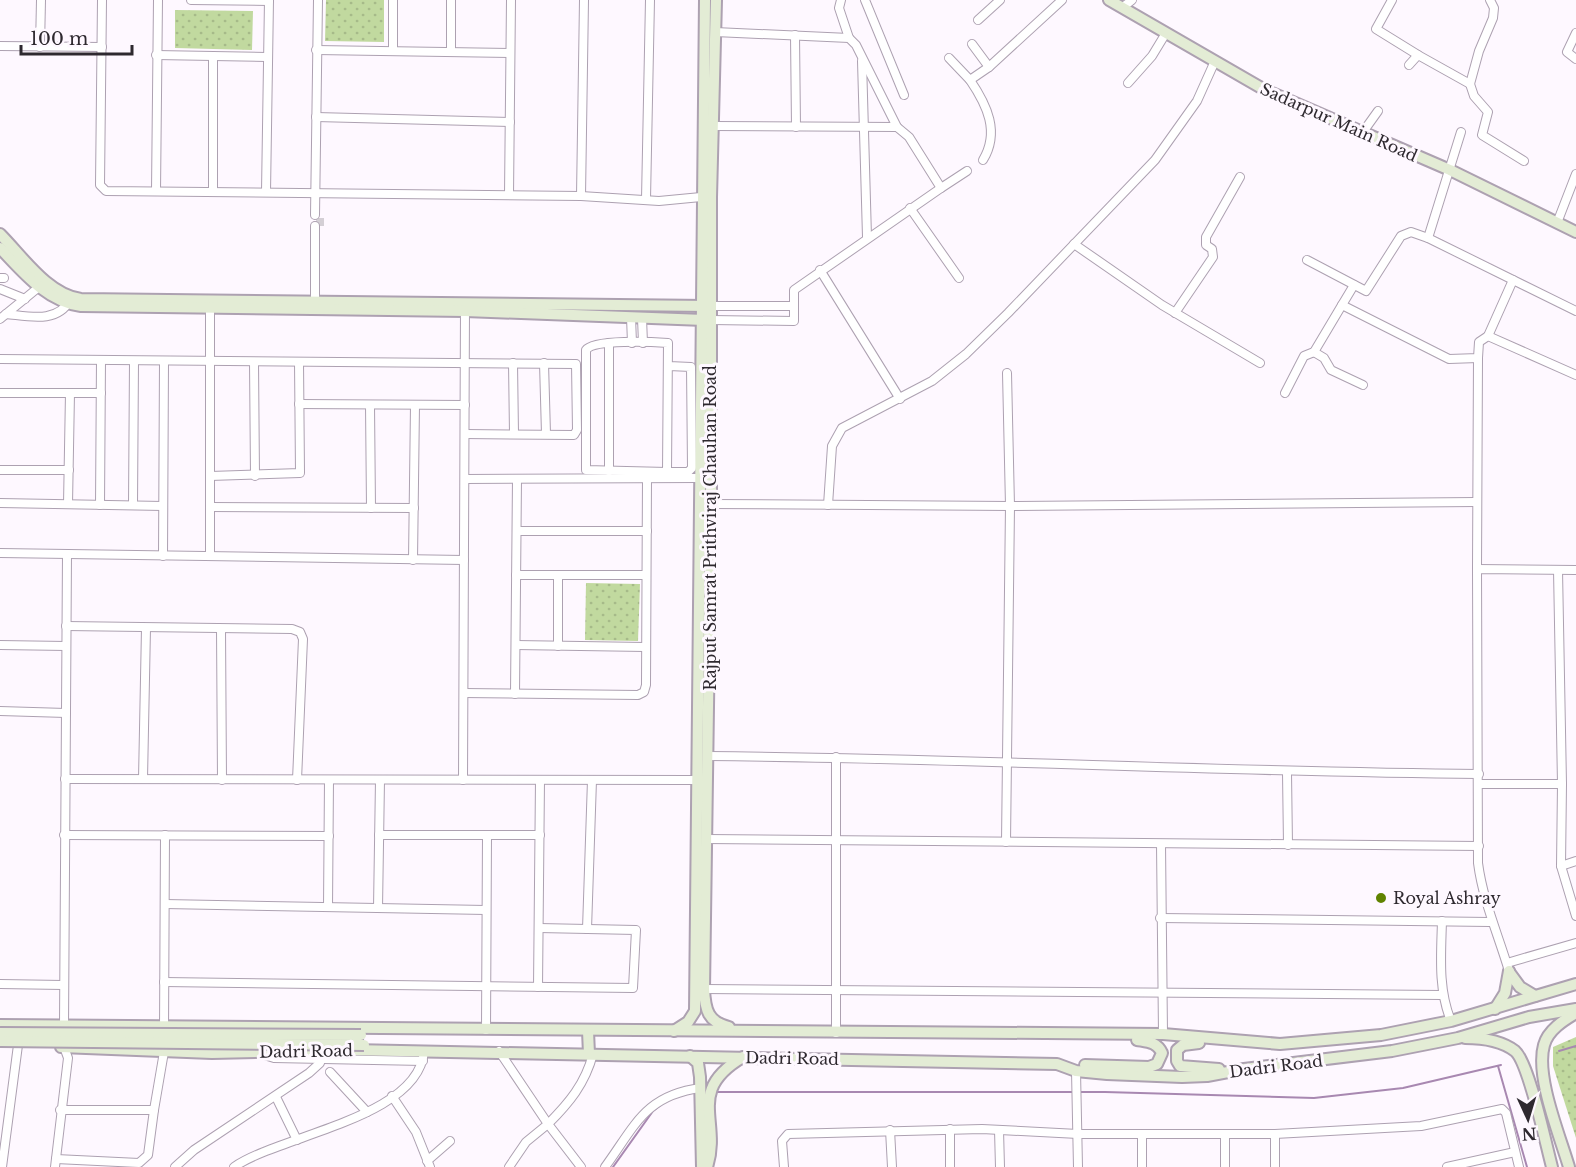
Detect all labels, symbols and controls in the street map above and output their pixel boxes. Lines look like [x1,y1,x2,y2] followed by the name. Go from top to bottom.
[21,18,132,56] scale bar
[30,28,88,50] text: 100 m
[1257,78,1421,166] street label: Sadarpur Main Road
[700,365,720,691] street label: Rajput Samrat Prithviraj Chauhan Road
[1393,888,1501,908] place label: Royal Ashray
[1374,891,1388,905] marker: Royal Ashray
[259,1040,353,1062] street label: Dadri Road
[745,1047,839,1069] street label: Dadri Road
[1228,1050,1324,1082] street label: Dadri Road
[1498,1089,1558,1149] north arrow
[1521,1123,1537,1144] text: N

